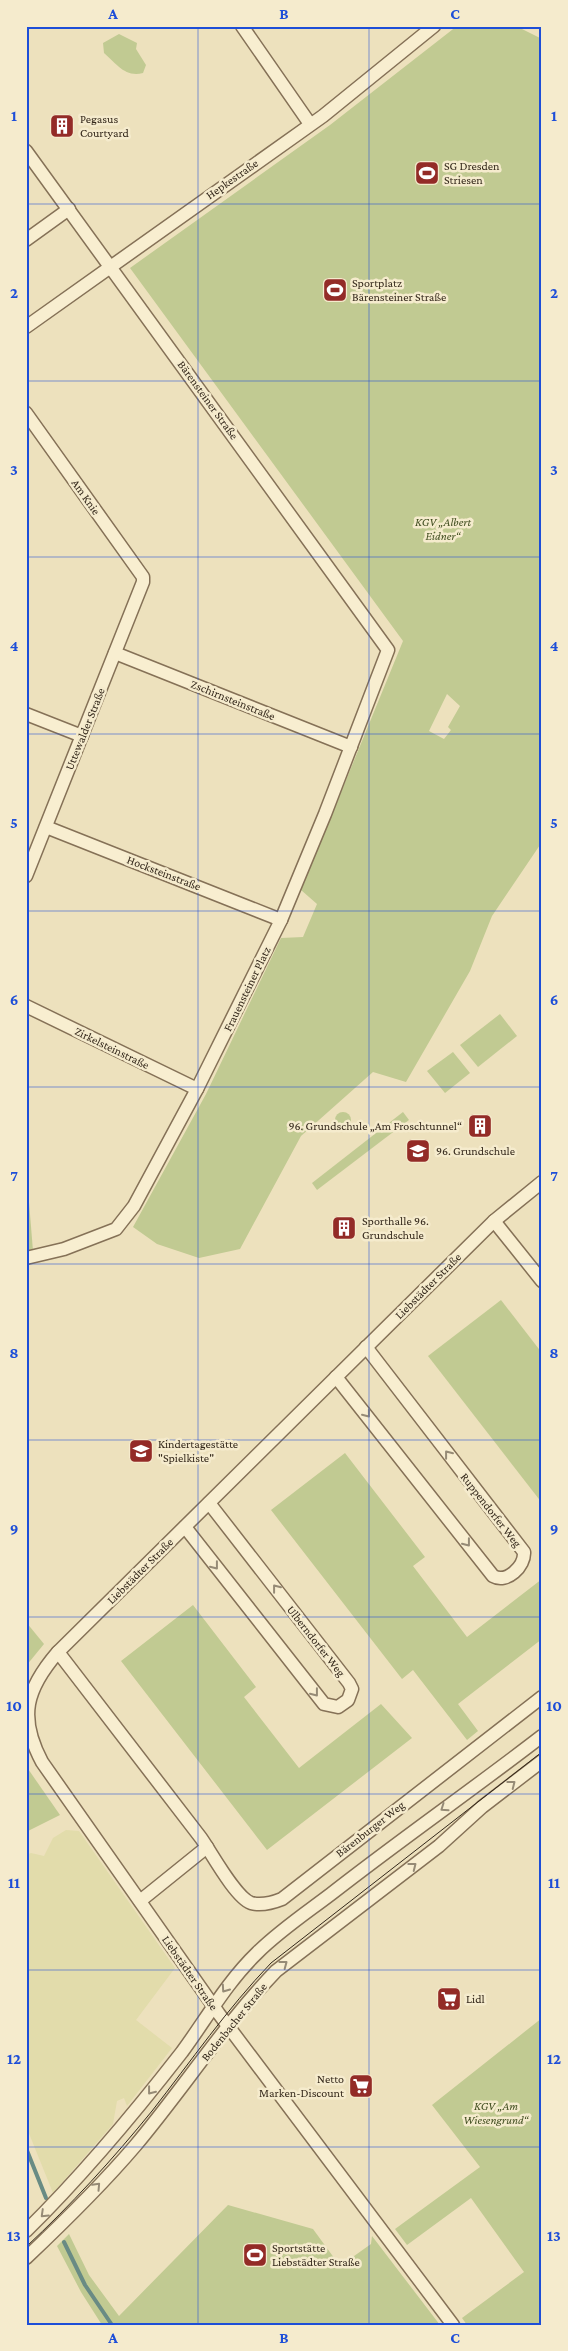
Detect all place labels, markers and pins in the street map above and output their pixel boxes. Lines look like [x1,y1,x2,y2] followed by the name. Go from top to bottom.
[80,112,130,140] place label: Pegasus Courtyard
[49,113,75,139] building icon: Pegasus Courtyard
[444,159,500,187] place label: SG Dresden Striesen
[414,160,440,186] sports icon: SG Dresden Striesen
[352,276,446,304] place label: Sportplatz Bärensteiner Straße
[322,277,348,303] sports icon: Sportplatz Bärensteiner Straße
[467,1113,493,1139] building icon: 96. Grundschule „Am Froschtunnel“
[288,1119,462,1133] place label: 96. Grundschule „Am Froschtunnel“
[405,1138,431,1164] school or university icon: 96. Grundschule
[436,1144,515,1158] place label: 96. Grundschule
[362,1214,429,1242] place label: Sporthalle 96. Grundschule
[331,1215,357,1241] building icon: Sporthalle 96. Grundschule
[158,1437,238,1465] place label: Kindertagestätte "Spielkiste"
[128,1438,154,1464] school or university icon: Kindertagestätte "Spielkiste"
[436,1986,462,2012] supermarket icon: Lidl
[466,1992,485,2006] place label: Lidl
[259,2072,345,2100] place label: Netto Marken-Discount
[348,2073,374,2099] supermarket icon: Netto Marken-Discount
[272,2241,360,2269] place label: Sportstätte Liebstädter Straße
[242,2242,268,2268] sports icon: Sportstätte Liebstädter Straße

